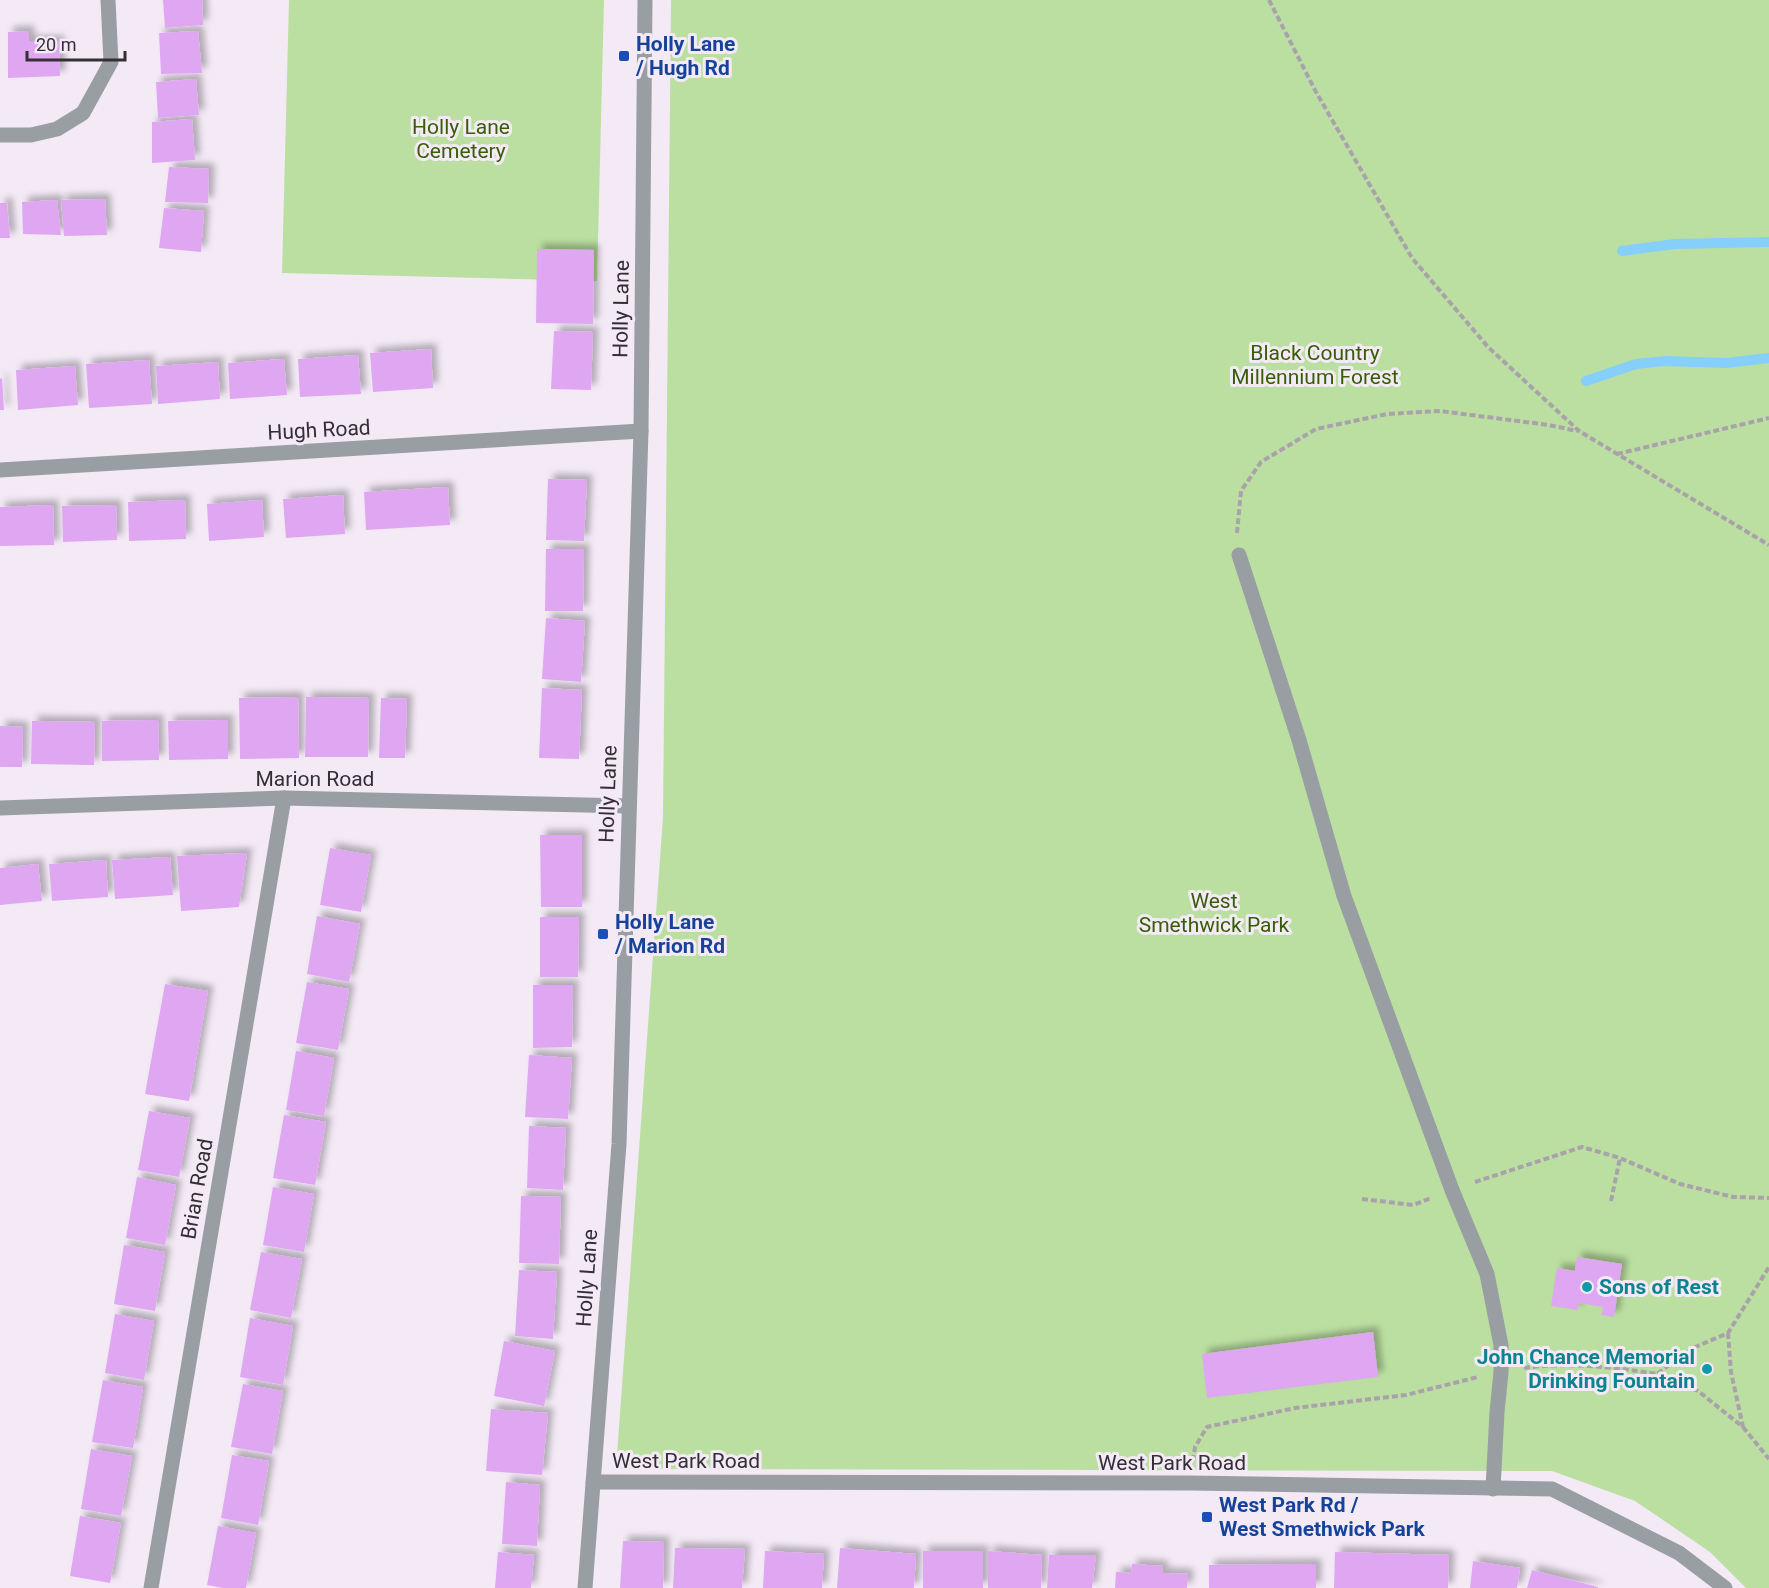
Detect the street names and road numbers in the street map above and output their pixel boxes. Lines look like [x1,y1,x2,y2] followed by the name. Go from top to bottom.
[608,260,634,358] street label: Holly Lane
[267,415,371,445] street label: Hugh Road
[594,745,622,843] street label: Holly Lane
[256,767,374,791] street label: Marion Road
[176,1137,218,1241] street label: Brian Road
[572,1228,602,1328] street label: Holly Lane
[612,1449,760,1473] street label: West Park Road
[1098,1451,1246,1475] street label: West Park Road

